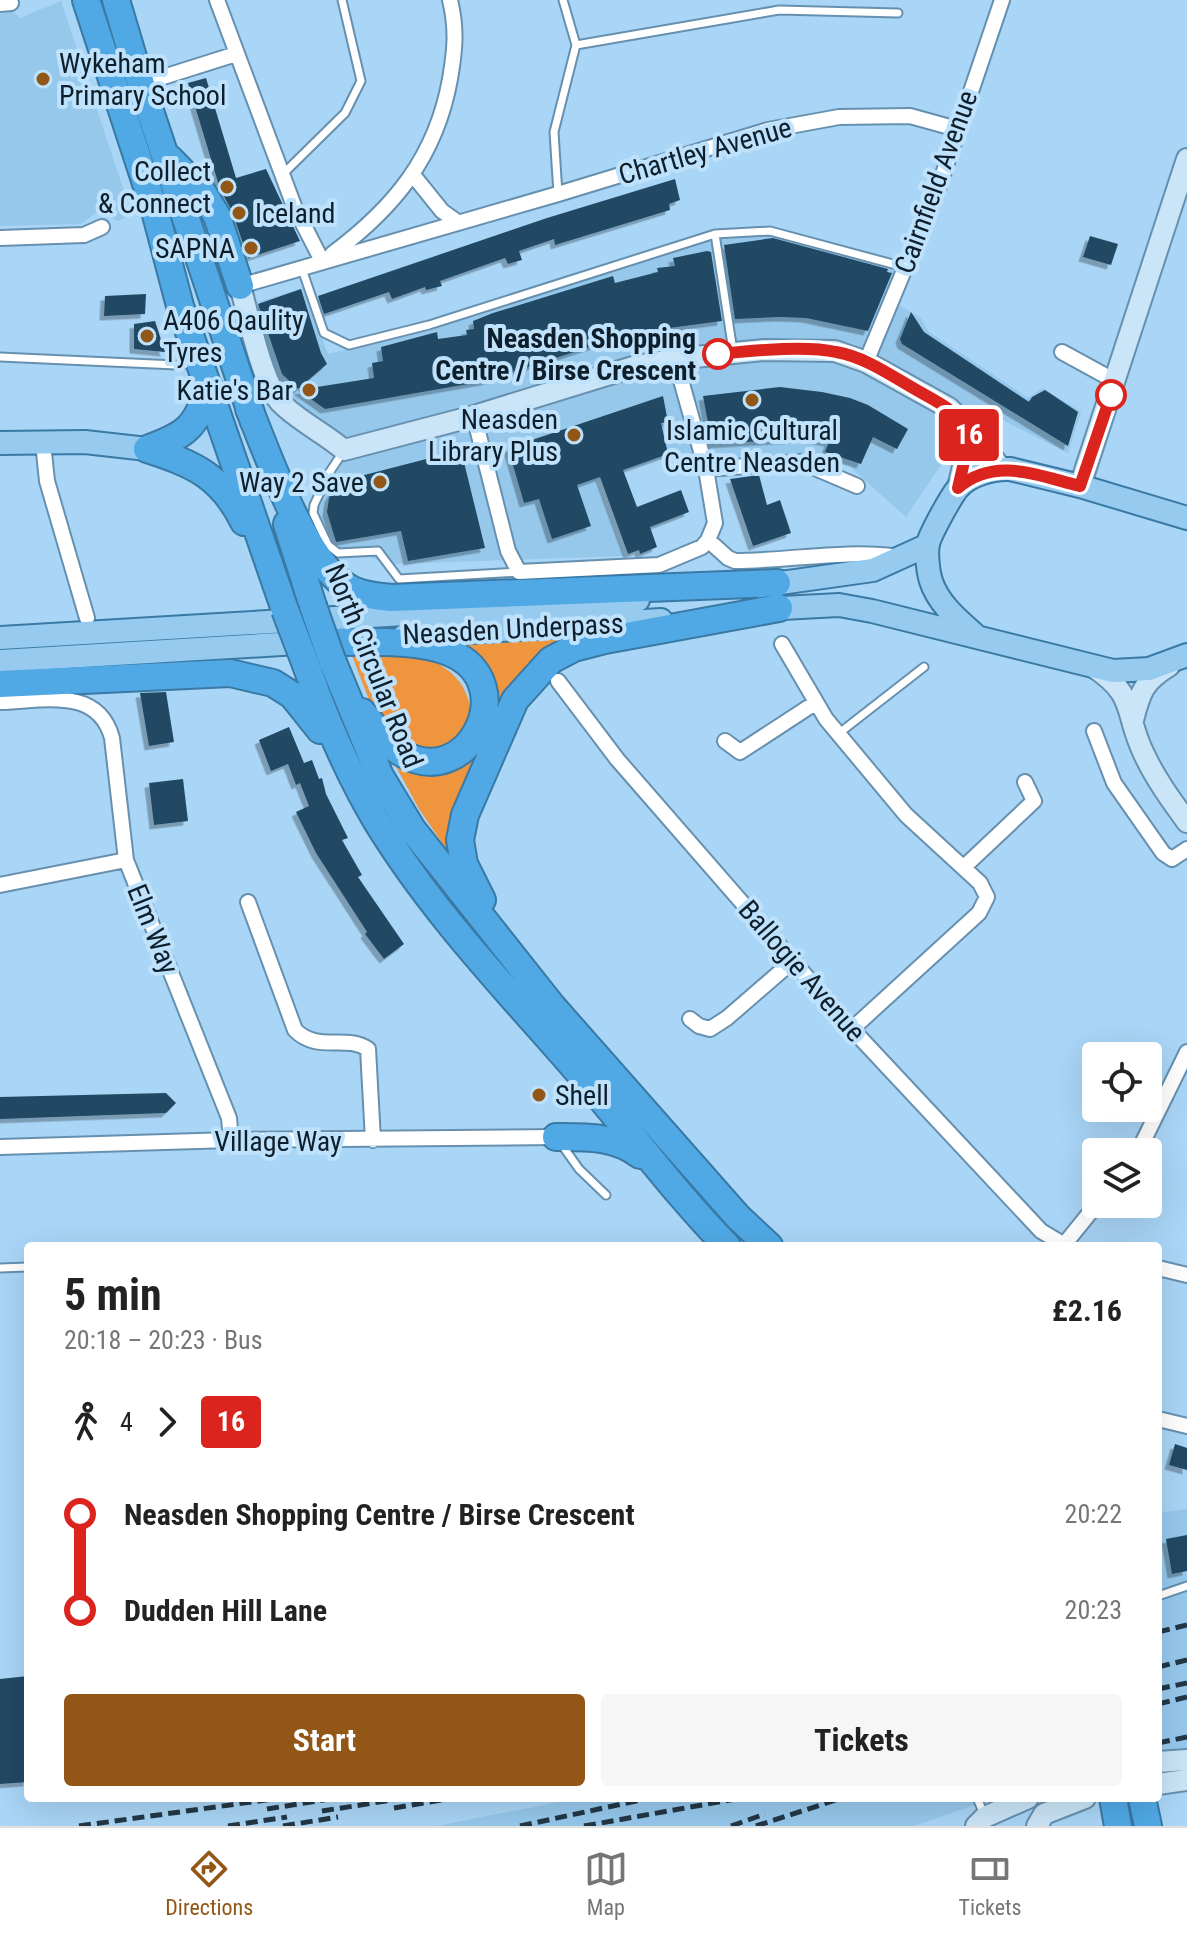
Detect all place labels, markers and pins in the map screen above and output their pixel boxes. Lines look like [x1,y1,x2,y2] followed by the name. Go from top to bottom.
[59,47,226,112] place label: Wykeham Primary School
[34,70,52,88] marker: Wykeham Primary School
[98,155,211,220] place label: Collect & Connect
[218,178,236,196] marker: Collect & Connect
[255,197,335,230] place label: Iceland
[230,204,248,222] marker: Iceland
[155,232,235,265] place label: SAPNA
[242,239,260,257] marker: SAPNA
[163,304,304,369] place label: A406 Qaulity Tyres
[435,322,696,387] place label: Neasden Shopping Centre / Birse Crescent
[138,327,156,345] marker: A406 Qaulity Tyres
[703,339,733,369] marker: Neasden Shopping Centre / Birse Crescent
[176,374,293,407] place label: Katie's Bar
[1096,380,1126,410] unlabelled marker
[300,381,318,399] marker: Katie's Bar
[743,391,761,409] marker: Islamic Cultural Centre Neasden
[428,403,558,468] place label: Neasden Library Plus
[664,414,840,479] place label: Islamic Cultural Centre Neasden
[565,426,583,444] marker: Neasden Library Plus
[239,466,364,499] place label: Way 2 Save
[371,473,389,491] marker: Way 2 Save
[555,1079,609,1112] place label: Shell
[530,1086,548,1104] marker: Shell

